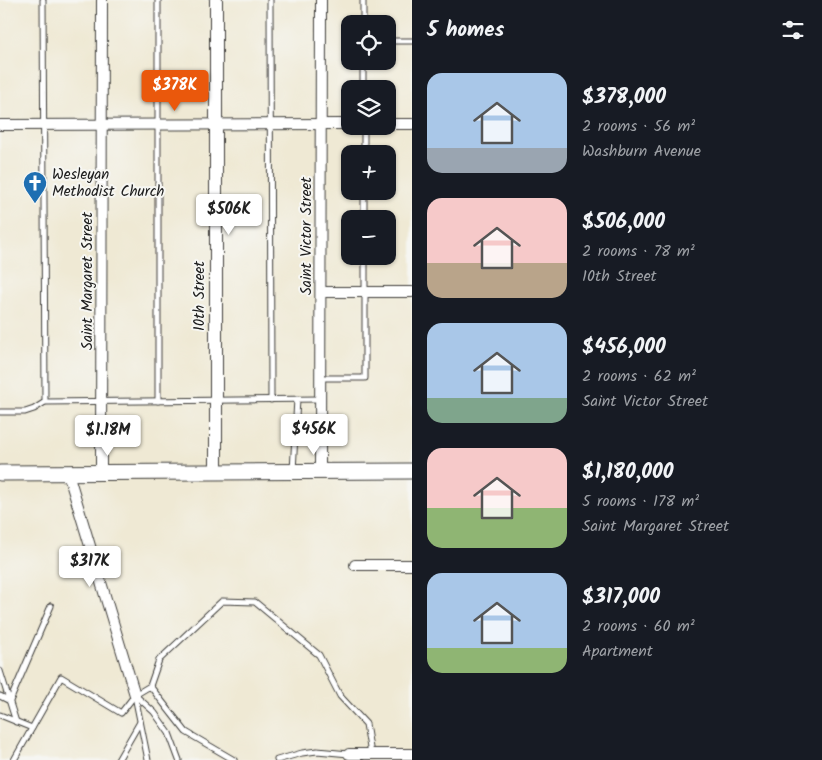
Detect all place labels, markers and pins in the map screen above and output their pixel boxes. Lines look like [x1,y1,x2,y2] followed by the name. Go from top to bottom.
[140,70,210,112] pin: $378K
[52,163,164,204] place label: Wesleyan Methodist Church
[22,170,48,204] church icon: Wesleyan Methodist Church
[194,194,264,236] pin: $506K
[67,414,149,457] pin: $1.18M
[279,414,349,456] pin: $456K
[55,546,125,588] pin: $317K

